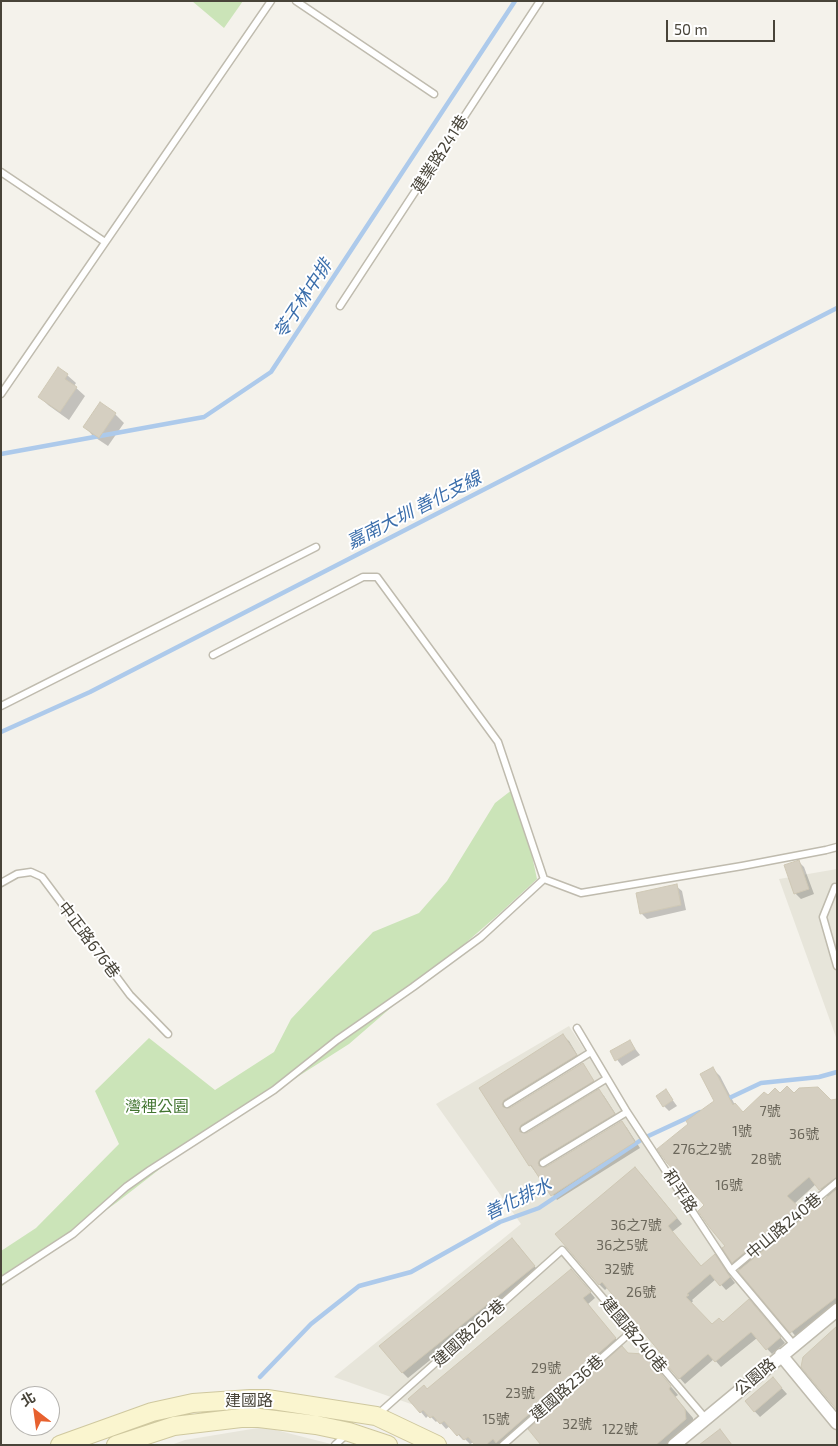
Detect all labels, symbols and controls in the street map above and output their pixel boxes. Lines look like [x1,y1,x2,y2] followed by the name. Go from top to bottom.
[668,10,777,42] scale bar
[674,20,708,38] text: 50 m
[408,111,472,197] street label: 建業路241巷
[269,255,337,343] water label: 苓子林中排
[343,467,485,553] water label: 嘉南大圳 善化支線
[54,898,124,982] street label: 中正路676巷
[125,1097,189,1117] park label: 灣裡公園
[759,1103,781,1119] house number: 7號
[732,1123,752,1139] house number: 1號
[789,1126,819,1142] house number: 36號
[673,1141,731,1157] house number: 276之2號
[751,1151,781,1167] house number: 28號
[659,1166,701,1216] street label: 和平路
[481,1174,555,1224] water label: 善化排水
[715,1177,743,1193] house number: 16號
[742,1189,826,1263] street label: 中山路240巷
[611,1217,661,1233] house number: 36之7號
[596,1237,648,1253] house number: 36之5號
[604,1261,634,1277] house number: 32號
[626,1284,656,1300] house number: 26號
[597,1293,671,1377] street label: 建國路240巷
[429,1295,509,1371] street label: 建國路262巷
[526,1351,608,1425] street label: 建國路236巷
[730,1354,780,1400] street label: 公園路
[531,1360,561,1376] house number: 29號
[505,1385,535,1401] house number: 23號
[10,1386,60,1436] north arrow
[17,1388,38,1409] text: 北
[225,1391,273,1411] street label: 建國路
[482,1411,510,1427] house number: 15號
[562,1416,592,1432] house number: 32號
[602,1421,638,1437] house number: 122號

